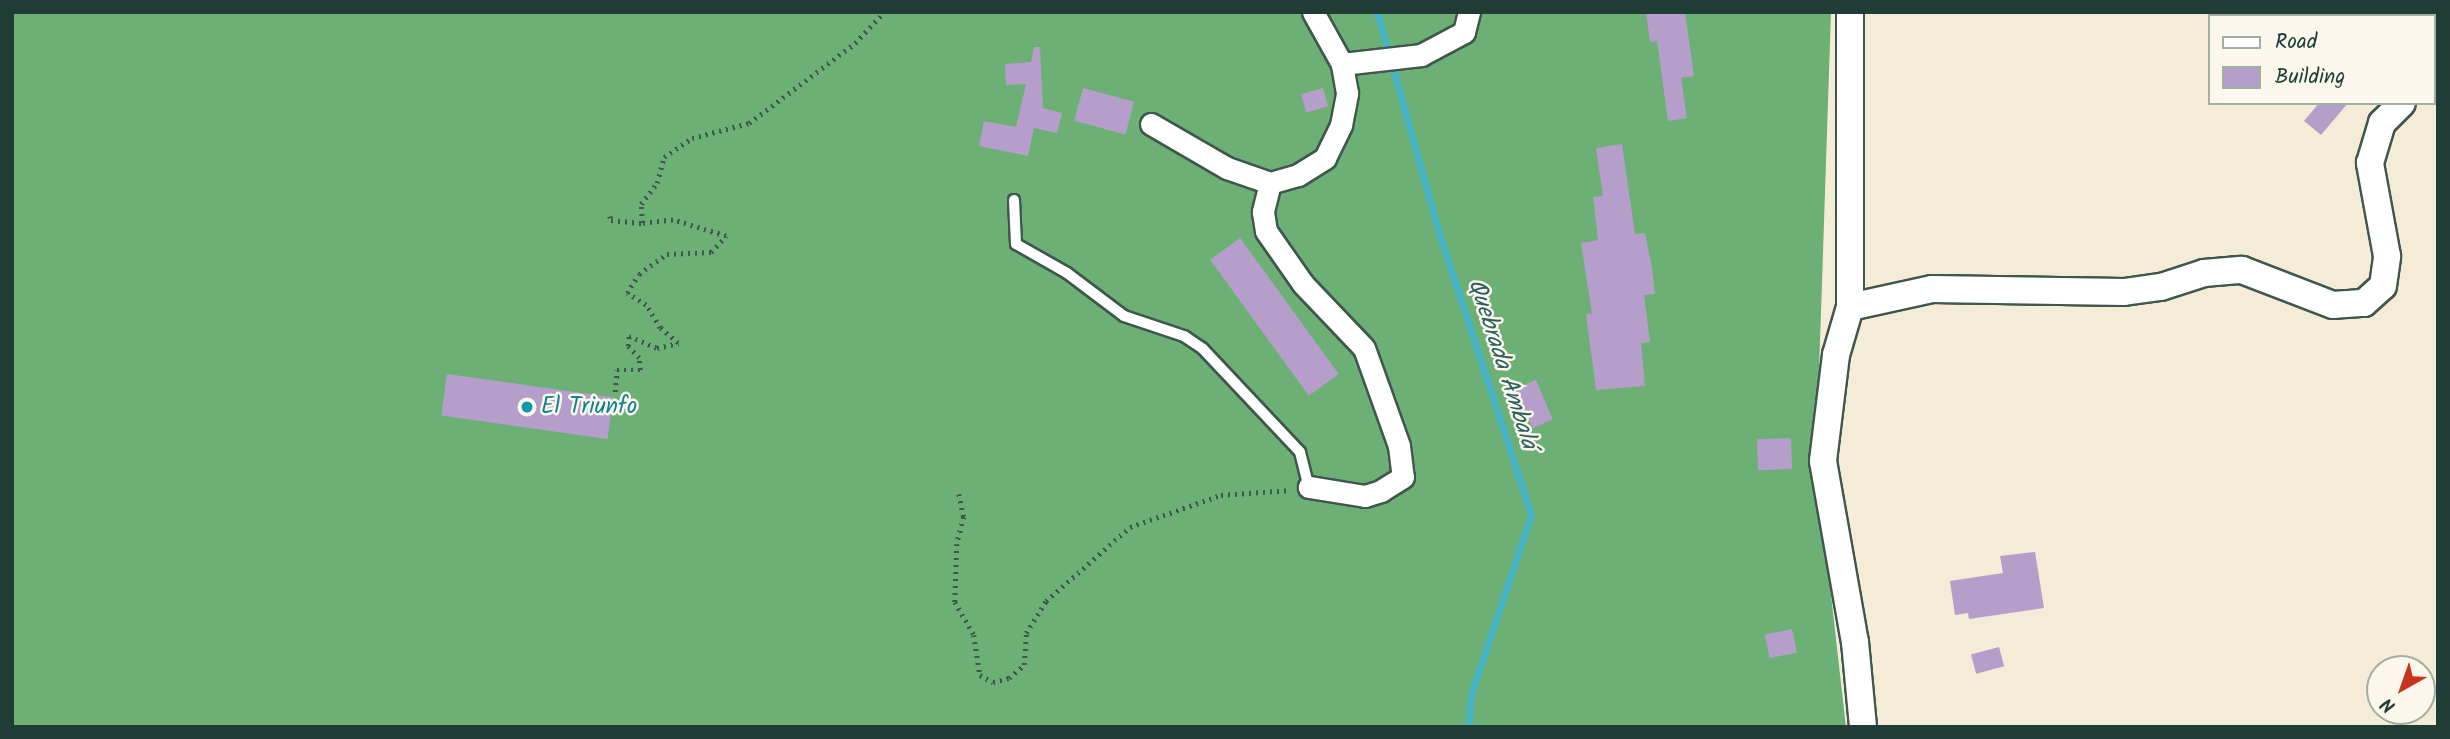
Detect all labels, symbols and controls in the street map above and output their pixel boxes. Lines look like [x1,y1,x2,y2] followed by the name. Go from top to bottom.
[2208,14,2436,105] legend
[2275,26,2317,59] text: Road
[2275,61,2345,94] text: Building
[1461,275,1543,453] water label: Quebrada Ambalá
[541,393,637,421] place label: El Triunfo
[519,399,535,415] marker: El Triunfo
[2366,655,2436,725] north arrow
[2375,689,2403,720] text: N

